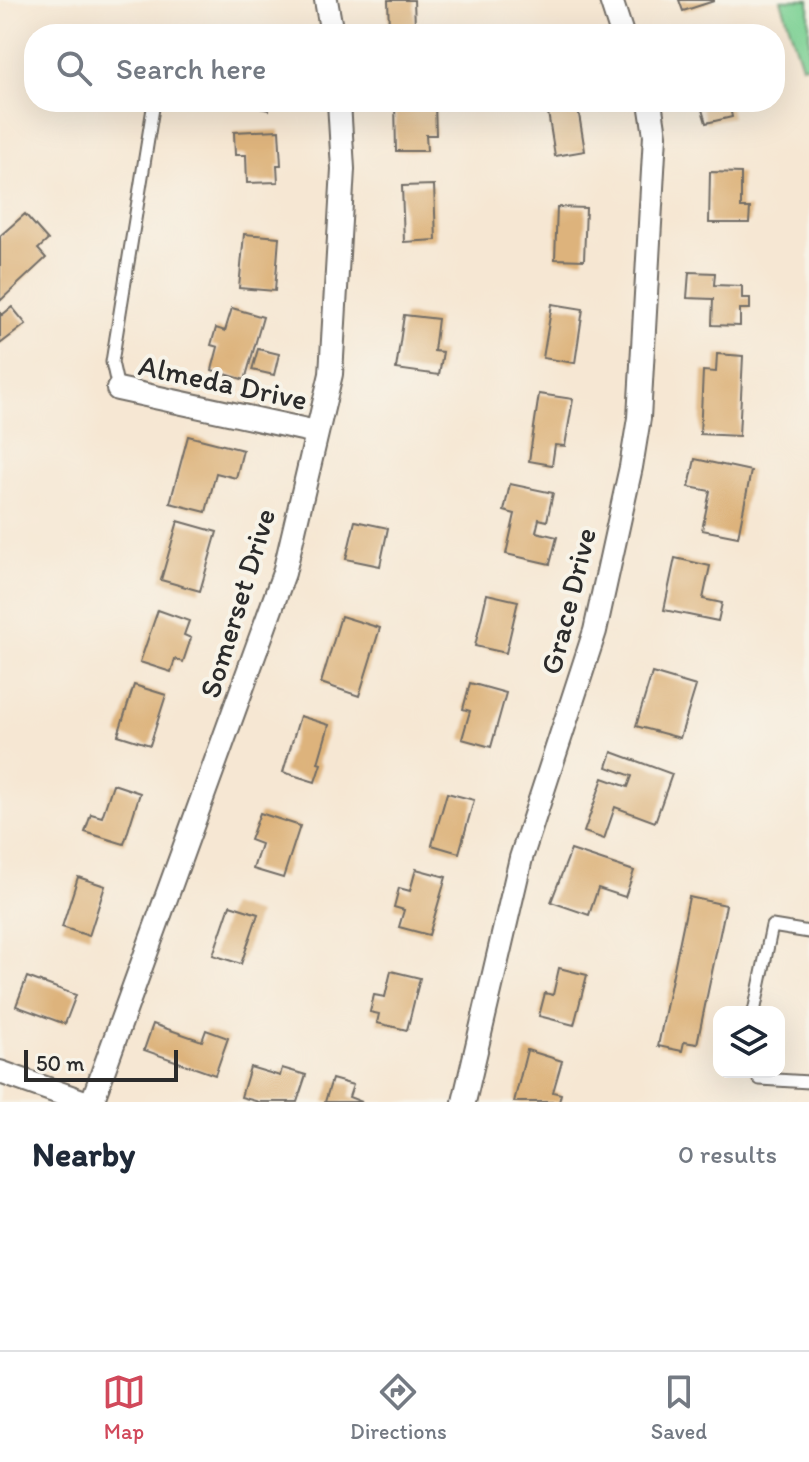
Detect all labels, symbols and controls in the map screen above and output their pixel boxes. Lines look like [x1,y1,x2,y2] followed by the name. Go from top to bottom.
[24,24,785,112] search box
[52,46,96,90] icon: search
[116,50,266,87] text: Search here
[135,346,311,418] street label: Almeda Drive
[191,504,283,702] street label: Somerset Drive
[532,524,604,678] street label: Grace Drive
[713,1006,785,1078] map controls
[713,1006,785,1078] button: layers
[24,1046,178,1082] scale bar
[36,1050,85,1077] text: 50 m
[32,1134,135,1175] text: Nearby
[678,1138,777,1170] text: 0 results
[102,1370,146,1445] tab: Map
[350,1370,447,1445] tab: Directions
[651,1370,707,1445] tab: Saved

